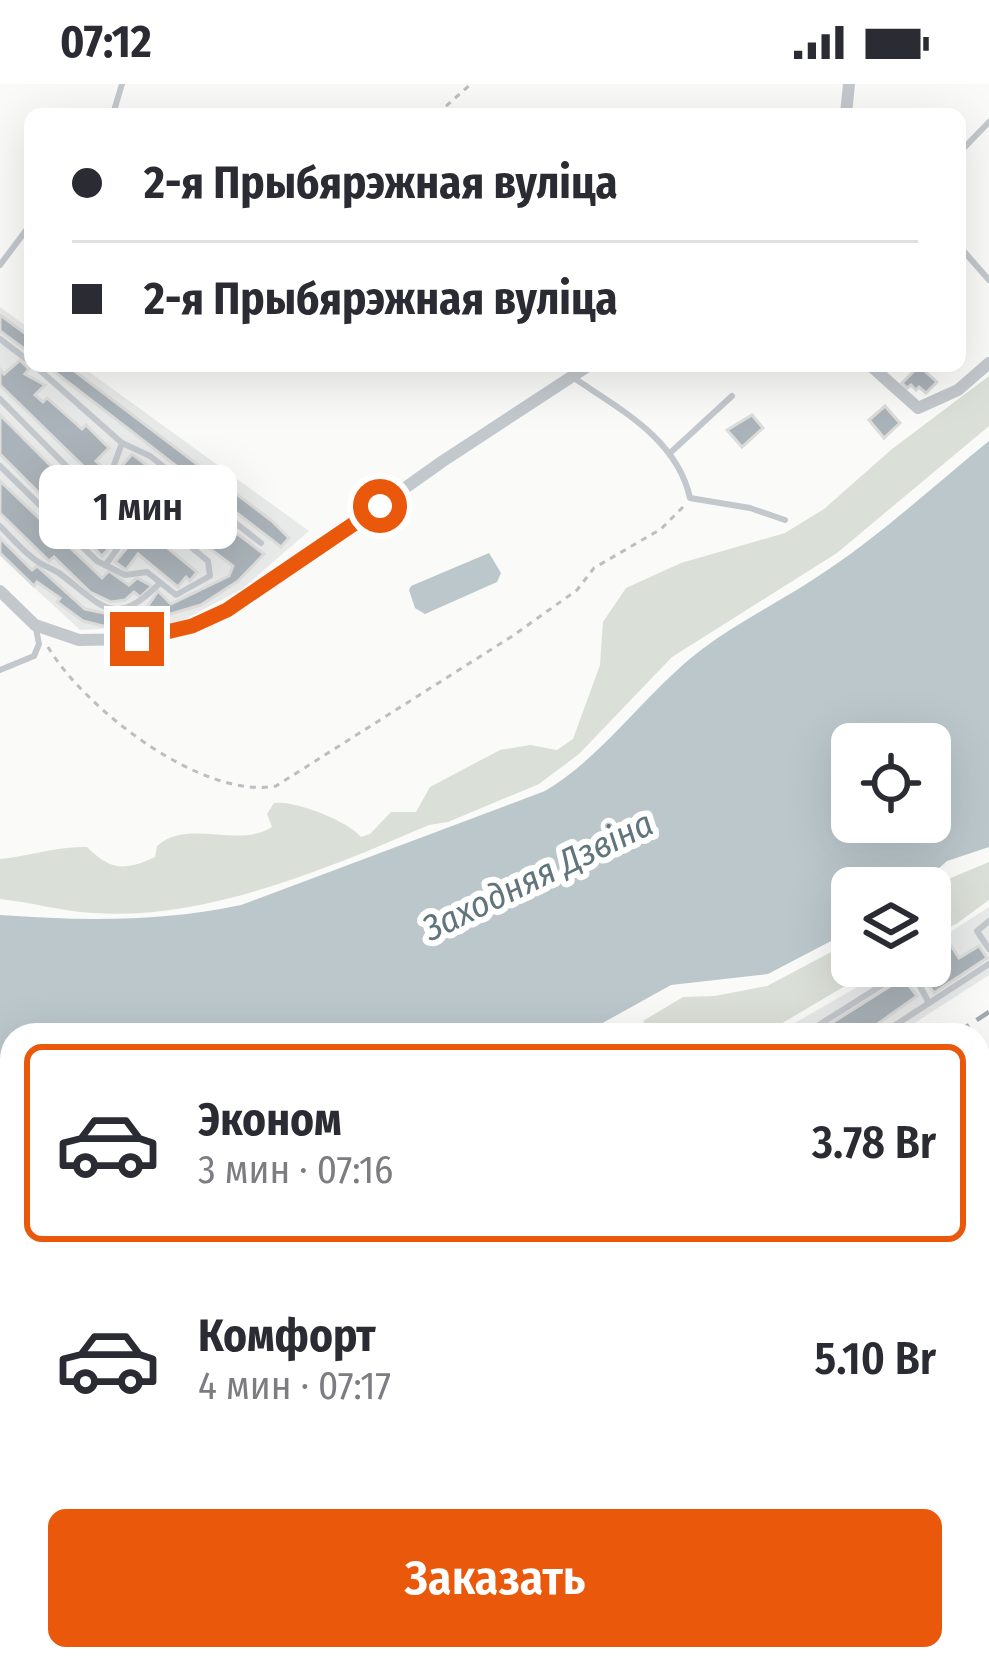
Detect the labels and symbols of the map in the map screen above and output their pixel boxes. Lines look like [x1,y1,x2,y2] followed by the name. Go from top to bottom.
[38,465,236,549] callout: 1 мин
[353,479,407,533] route start
[110,612,164,666] route end
[415,801,661,951] water label: Заходняя Дзвіна

